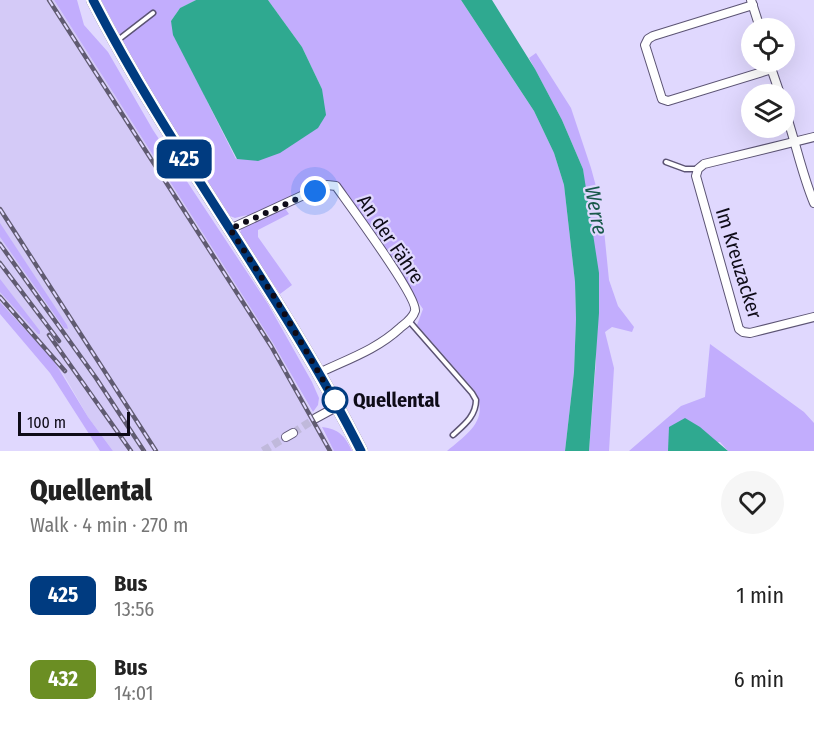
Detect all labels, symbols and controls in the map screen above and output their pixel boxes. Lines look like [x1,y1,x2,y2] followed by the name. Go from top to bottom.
[741,18,795,138] map controls
[741,18,795,72] button: locate
[741,84,795,138] button: layers
[150,140,219,178] line badge: 425
[169,146,199,172] text: 425
[300,176,330,206] your location
[579,183,613,237] water label: Werre
[352,190,430,288] street label: An der Fähre
[711,205,767,321] street label: Im Kreuzacker
[322,387,348,413] marker: Quellental
[353,388,440,412] place label: Quellental
[18,409,130,436] scale bar
[27,413,66,432] text: 100 m
[721,471,784,534] button: heart
[30,474,152,507] text: Quellental
[30,513,188,537] text: Walk · 4 min · 270 m
[114,570,147,597] text: Bus
[48,582,78,608] text: 425
[736,582,784,609] text: 1 min
[114,597,154,621] text: 13:56
[114,654,147,681] text: Bus
[48,666,78,692] text: 432
[734,666,784,693] text: 6 min
[114,681,153,705] text: 14:01

